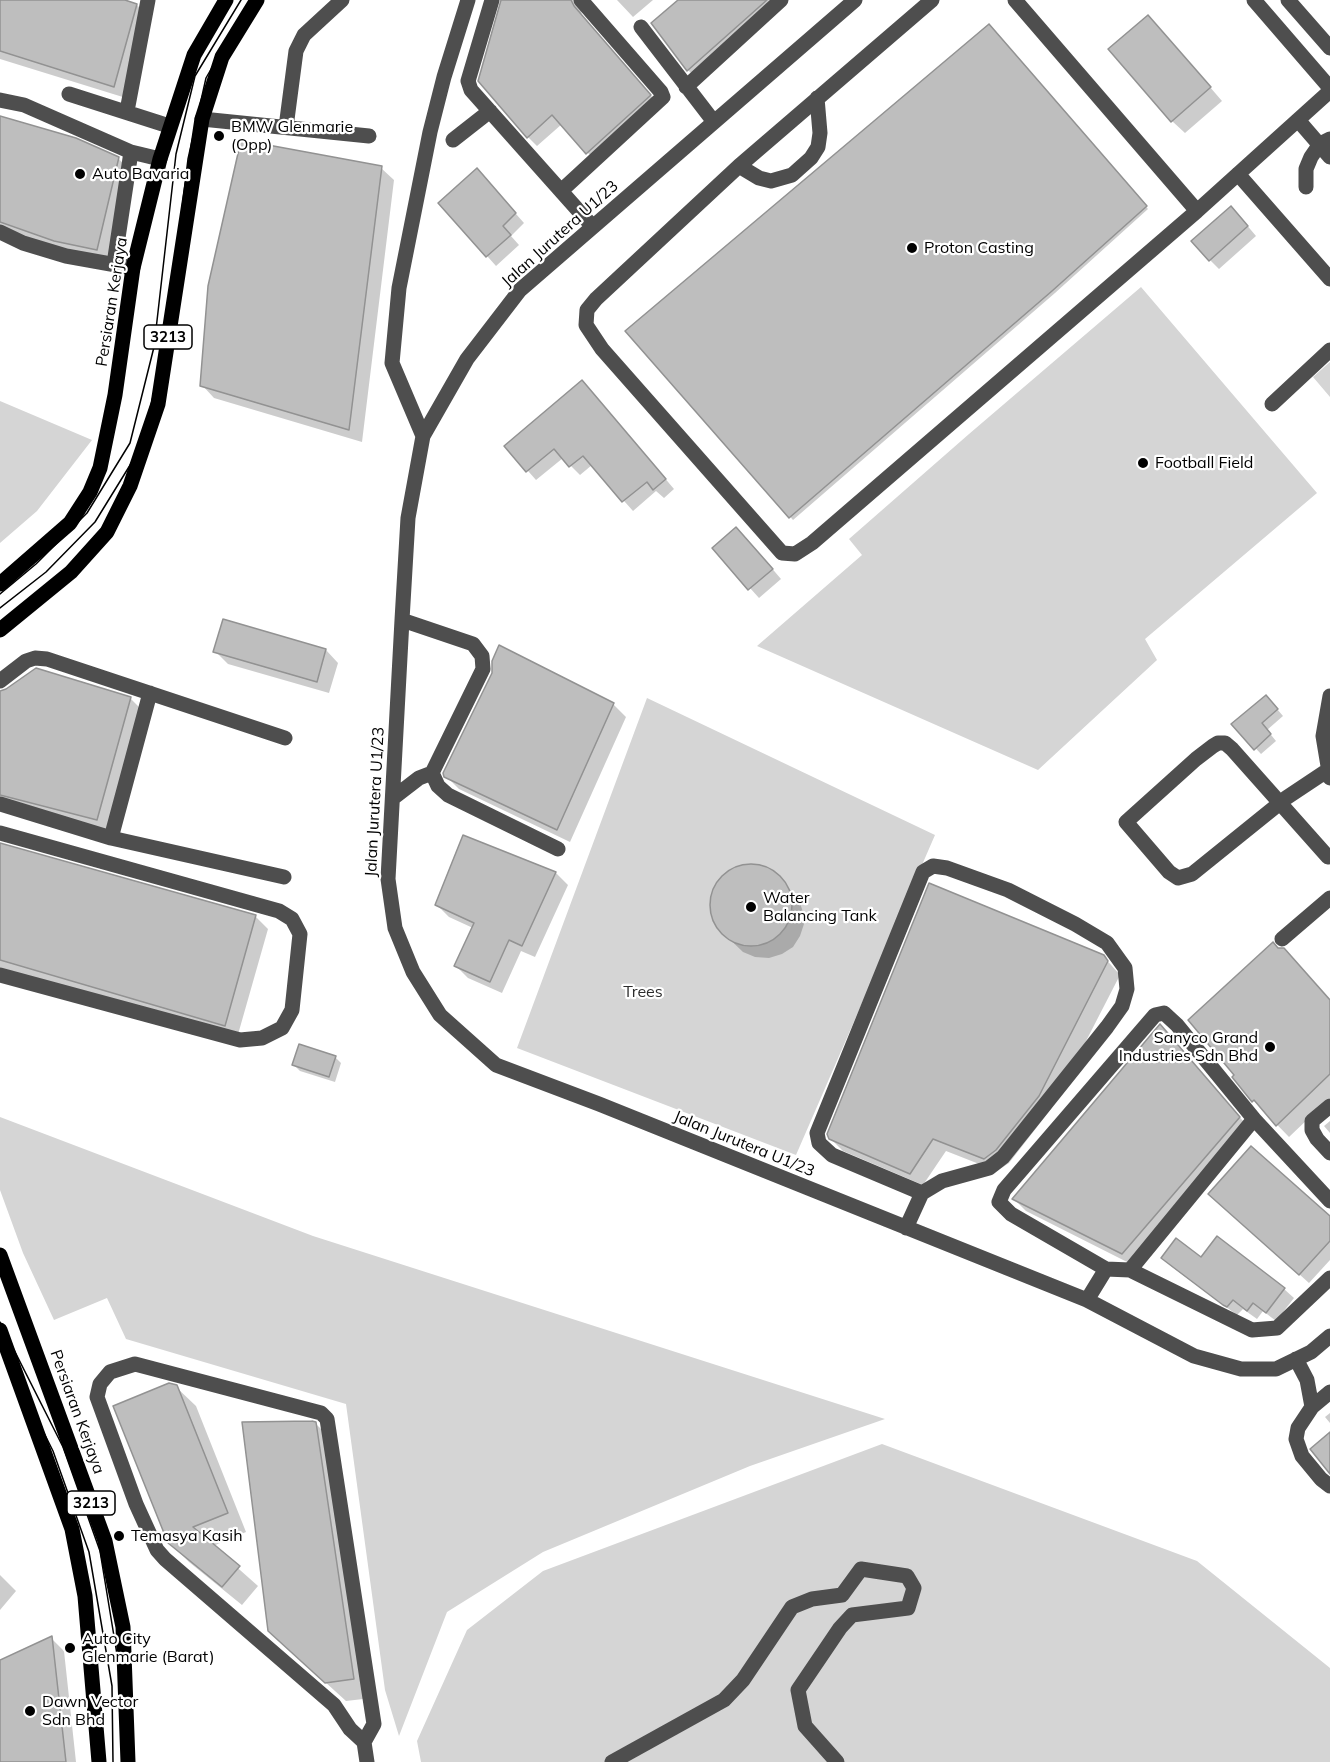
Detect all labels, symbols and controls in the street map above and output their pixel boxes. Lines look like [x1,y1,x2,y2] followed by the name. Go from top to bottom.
[231,117,353,155] place label: BMW Glenmarie (Opp)
[212,129,226,143] marker: BMW Glenmarie (Opp)
[92,164,189,184] place label: Auto Bavaria
[73,167,87,181] marker: Auto Bavaria
[498,177,622,291] street label: Jalan Jurutera U1/23
[92,236,132,368] street label: Persiaran Kerjaya
[924,238,1034,258] place label: Proton Casting
[905,241,919,255] marker: Proton Casting
[144,325,192,349] road number: 3213
[1155,453,1253,473] place label: Football Field
[1136,456,1150,470] marker: Football Field
[361,727,389,877] street label: Jalan Jurutera U1/23
[763,888,877,926] place label: Water Balancing Tank
[744,900,758,914] marker: Water Balancing Tank
[623,982,663,1002] park label: Trees
[1119,1028,1258,1066] place label: Sanyco Grand Industries Sdn Bhd
[1263,1040,1277,1054] marker: Sanyco Grand Industries Sdn Bhd
[671,1107,817,1181] street label: Jalan Jurutera U1/23
[46,1347,108,1477] street label: Persiaran Kerjaya
[67,1491,115,1515] road number: 3213
[131,1526,243,1546] place label: Temasya Kasih
[112,1529,126,1543] marker: Temasya Kasih
[82,1629,215,1667] place label: Auto City Glenmarie (Barat)
[63,1641,77,1655] marker: Auto City Glenmarie (Barat)
[42,1692,138,1730] place label: Dawn Vector Sdn Bhd
[23,1704,37,1718] marker: Dawn Vector Sdn Bhd

